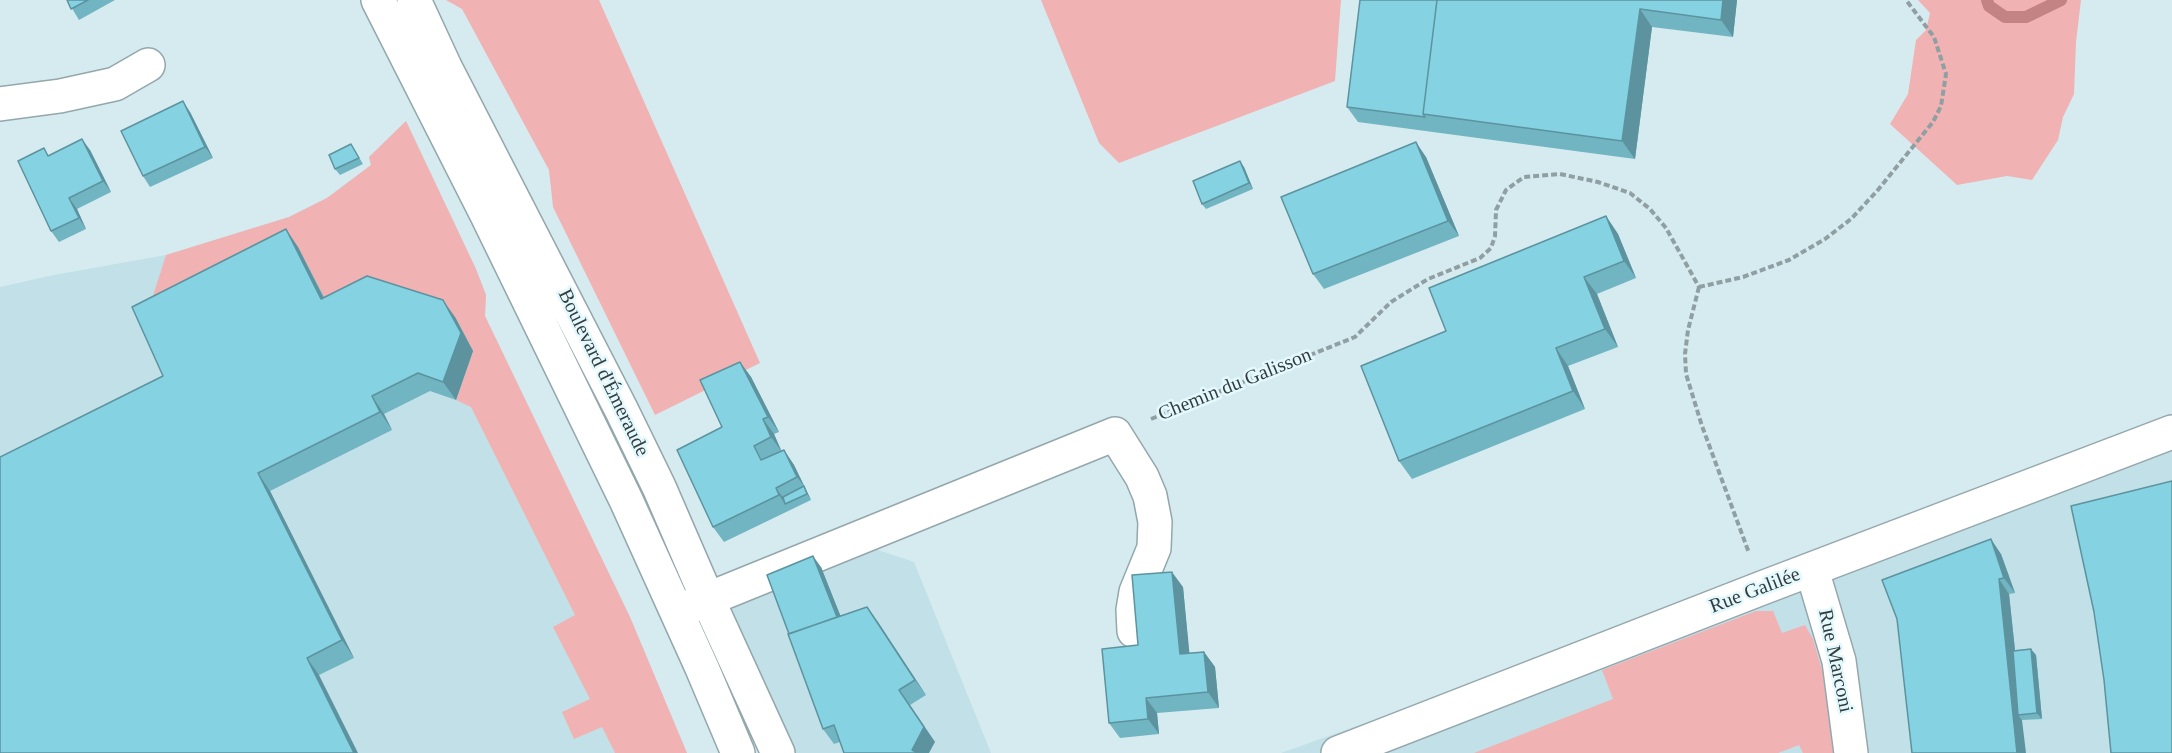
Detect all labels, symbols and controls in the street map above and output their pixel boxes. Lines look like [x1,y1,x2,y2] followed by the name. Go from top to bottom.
[552,286,654,460] street label: Boulevard d'Émeraude
[1155,343,1315,427] street label: Chemin du Galisson
[1706,563,1804,619] street label: Rue Galilée
[1812,607,1858,715] street label: Rue Marconi

